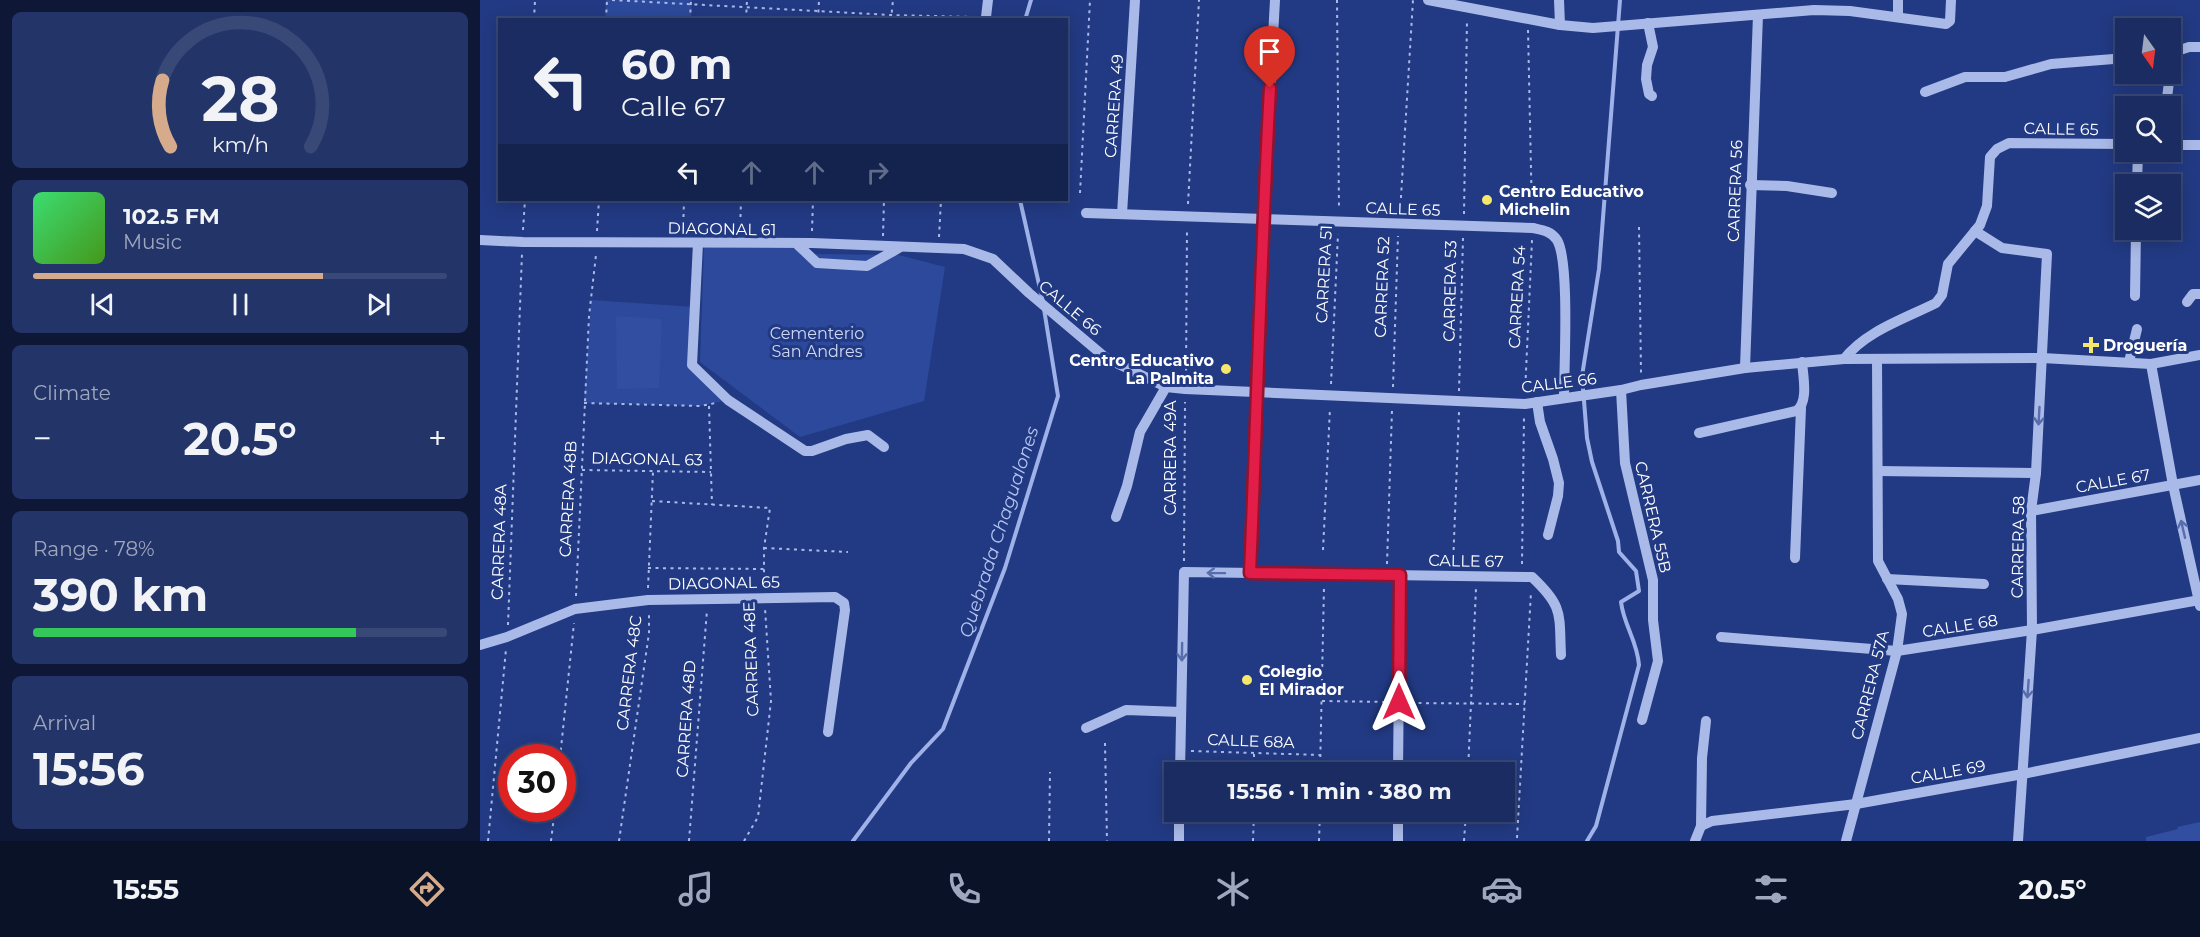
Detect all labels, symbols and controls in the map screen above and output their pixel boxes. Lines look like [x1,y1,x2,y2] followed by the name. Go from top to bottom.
[2115,18,2181,84] north arrow
[2115,18,2181,240] map controls
[1244,26,1295,88] pin
[1253,35,1286,68] icon: arrive
[621,38,732,90] text: 60 m
[522,42,600,120] icon: left
[1101,54,1127,158] street label: CARRERA 49
[201,61,279,137] text: 28
[621,90,726,123] text: Calle 67
[2115,96,2181,162] button: search
[2023,119,2099,139] street label: CALLE 65
[211,131,269,157] text: km/h
[1724,139,1746,243] street label: CARRERA 56
[672,156,705,189] icon: left
[735,156,768,189] icon: ahead
[798,156,831,189] icon: ahead
[861,156,894,189] icon: right
[2115,174,2181,240] button: layers
[1499,182,1644,219] place label: Centro Educativo Michelin
[1480,193,1494,207] marker: Centro Educativo Michelin
[1365,198,1441,220] street label: CALLE 65
[123,203,220,230] text: 102.5 FM
[667,219,777,239] street label: DIAGONAL 61
[1312,224,1336,324] street label: CARRERA 51
[123,230,182,254] text: Music
[1371,236,1393,338] street label: CARRERA 52
[1440,240,1460,342] street label: CARRERA 53
[1505,245,1529,349] street label: CARRERA 54
[1035,276,1105,340] street label: CALLE 66
[86,288,119,321] icon: previous
[224,288,257,321] icon: pause
[362,288,395,321] icon: next
[770,324,864,361] park label: Cementerio San Andres
[2103,336,2187,355] place label: Droguería
[2084,338,2098,352] marker: Droguería
[1069,351,1214,388] place label: Centro Educativo La Palmita
[1219,362,1233,376] marker: Centro Educativo La Palmita
[1520,369,1598,397] street label: CALLE 66
[33,381,111,405] text: Climate
[1161,400,1180,516] street label: CARRERA 49A
[2034,406,2045,426] one-way arrow
[183,411,297,466] text: 20.5°
[33,418,52,458] text: −
[428,418,447,458] text: +
[954,424,1044,640] water label: Quebrada Chagualones
[555,440,581,558] street label: CARRERA 48B
[591,449,703,469] street label: DIAGONAL 63
[1631,459,1675,575] street label: CARRERA 55B
[2074,465,2152,497] street label: CALLE 67
[487,483,511,600] street label: CARRERA 48A
[2008,495,2028,599] street label: CARRERA 58
[2176,520,2188,539] one-way arrow
[33,537,155,561] text: Range · 78%
[1428,551,1504,571] street label: CALLE 67
[33,567,208,622] text: 390 km
[1206,567,1226,579] one-way arrow
[668,573,780,593] street label: DIAGONAL 65
[739,601,763,717] street label: CARRERA 48E
[1921,611,1999,641] street label: CALLE 68
[613,614,645,732] street label: CARRERA 48C
[1847,628,1893,742] street label: CARRERA 57A
[1177,641,1188,661] one-way arrow
[672,660,700,778] street label: CARRERA 48D
[1259,662,1344,699] place label: Colegio El Mirador
[1367,670,1431,734] position arrow
[1240,673,1254,687] marker: Colegio El Mirador
[2023,678,2034,698] one-way arrow
[33,711,96,735] text: Arrival
[1207,730,1296,752] street label: CALLE 68A
[33,741,145,796] text: 15:56
[498,744,576,822] speed limit sign: 30
[1909,756,1987,788] street label: CALLE 69
[1227,778,1452,805] text: 15:56 · 1 min · 380 m
[406,868,448,910] icon: directions
[675,868,717,910] icon: music
[943,868,985,910] icon: phone
[1212,868,1254,910] icon: climate
[1481,868,1523,910] icon: car
[1750,868,1792,910] icon: filters
[113,873,179,906] text: 15:55
[2018,873,2087,906] text: 20.5°

